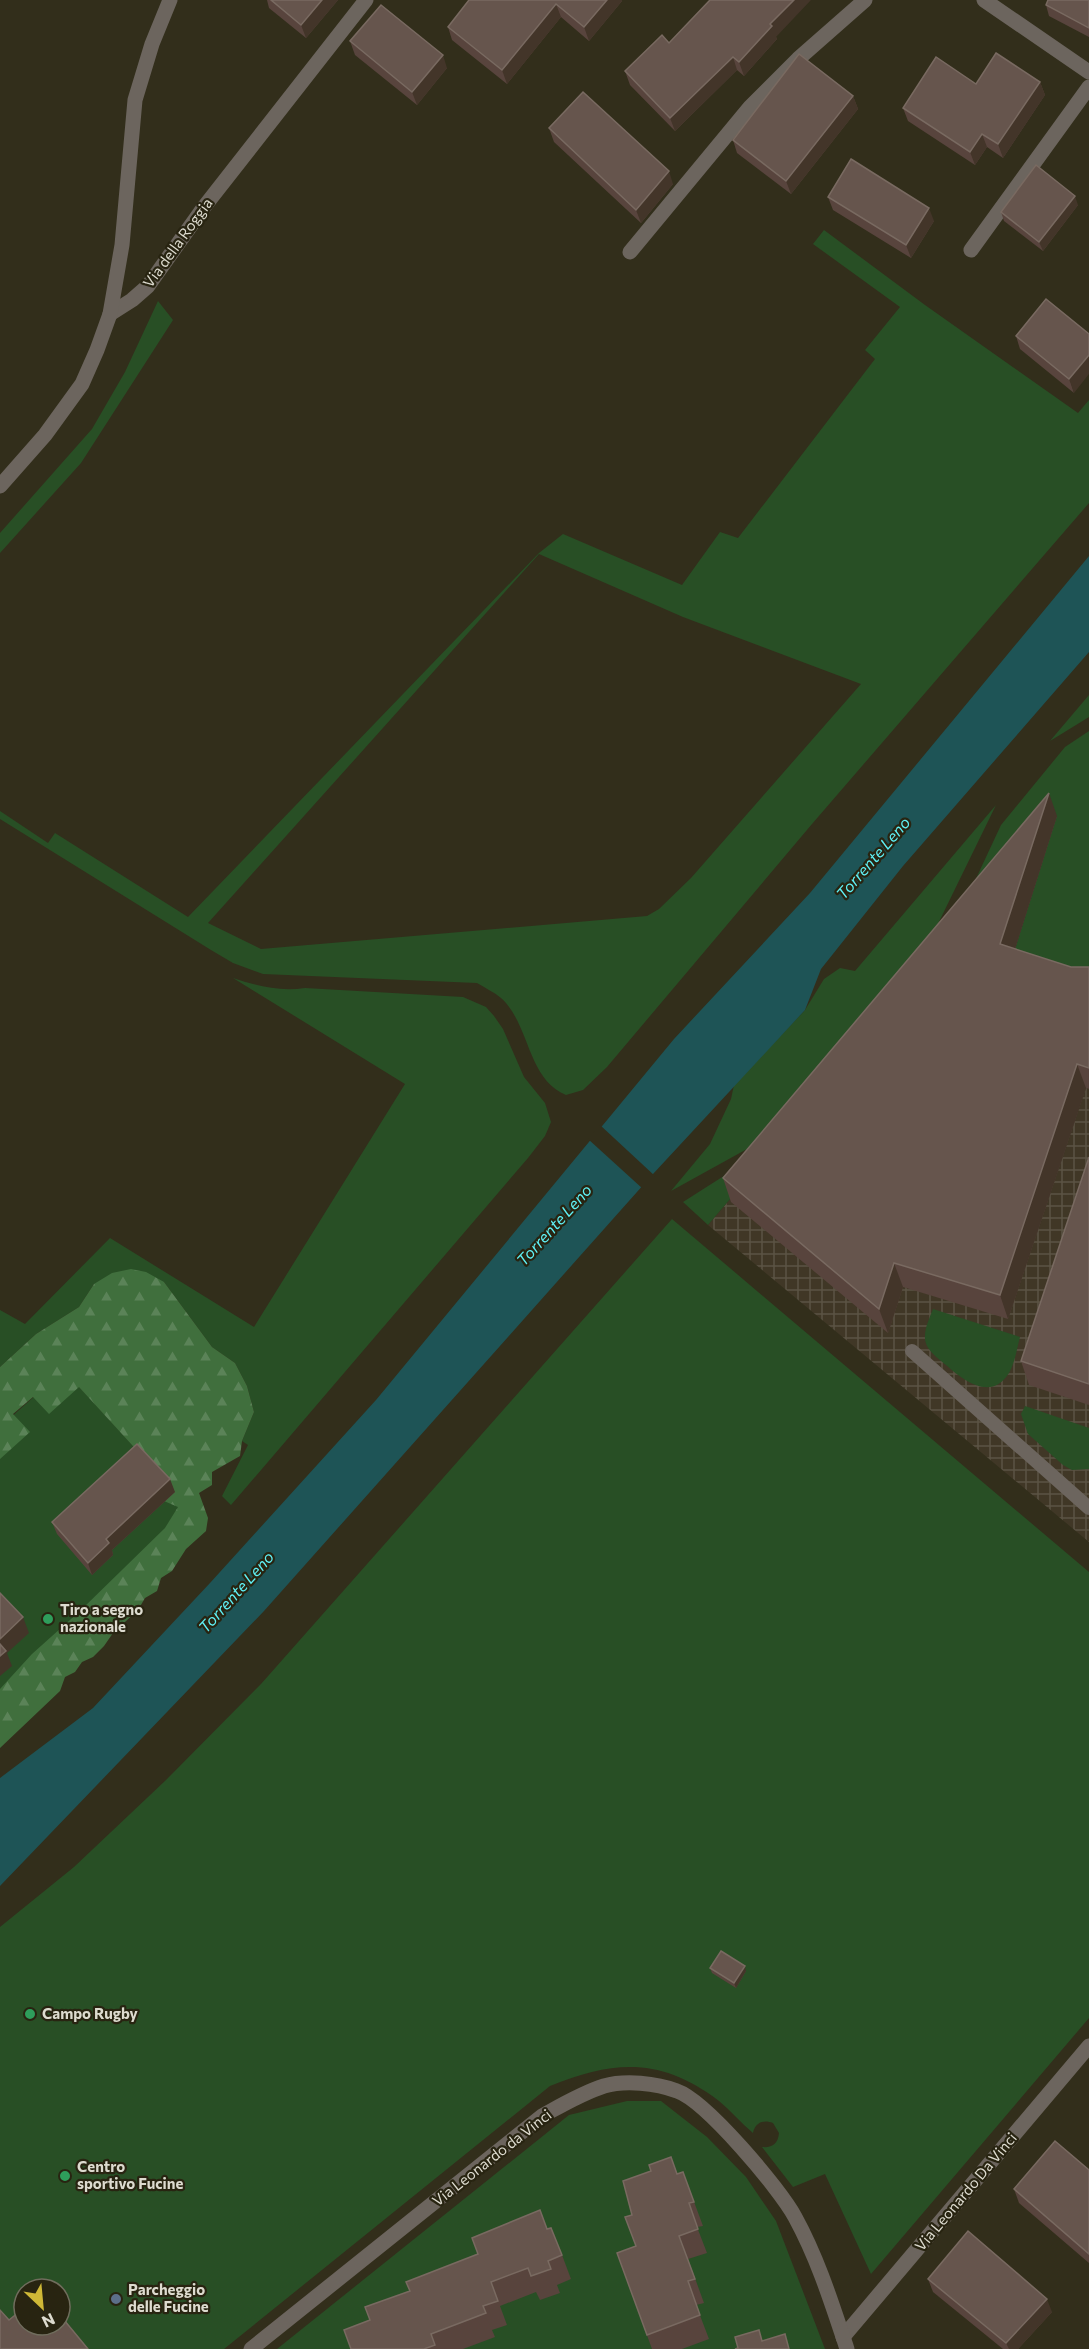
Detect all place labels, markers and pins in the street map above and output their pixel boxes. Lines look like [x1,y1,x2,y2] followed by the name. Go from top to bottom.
[60,1600,143,1635] place label: Tiro a segno nazionale
[41,1612,55,1626] marker: Tiro a segno nazionale
[42,2004,139,2022] place label: Campo Rugby
[23,2007,37,2021] marker: Campo Rugby
[77,2157,183,2192] place label: Centro sportivo Fucine
[58,2169,72,2183] marker: Centro sportivo Fucine
[128,2280,209,2315] place label: Parcheggio delle Fucine
[109,2292,123,2306] marker: Parcheggio delle Fucine

